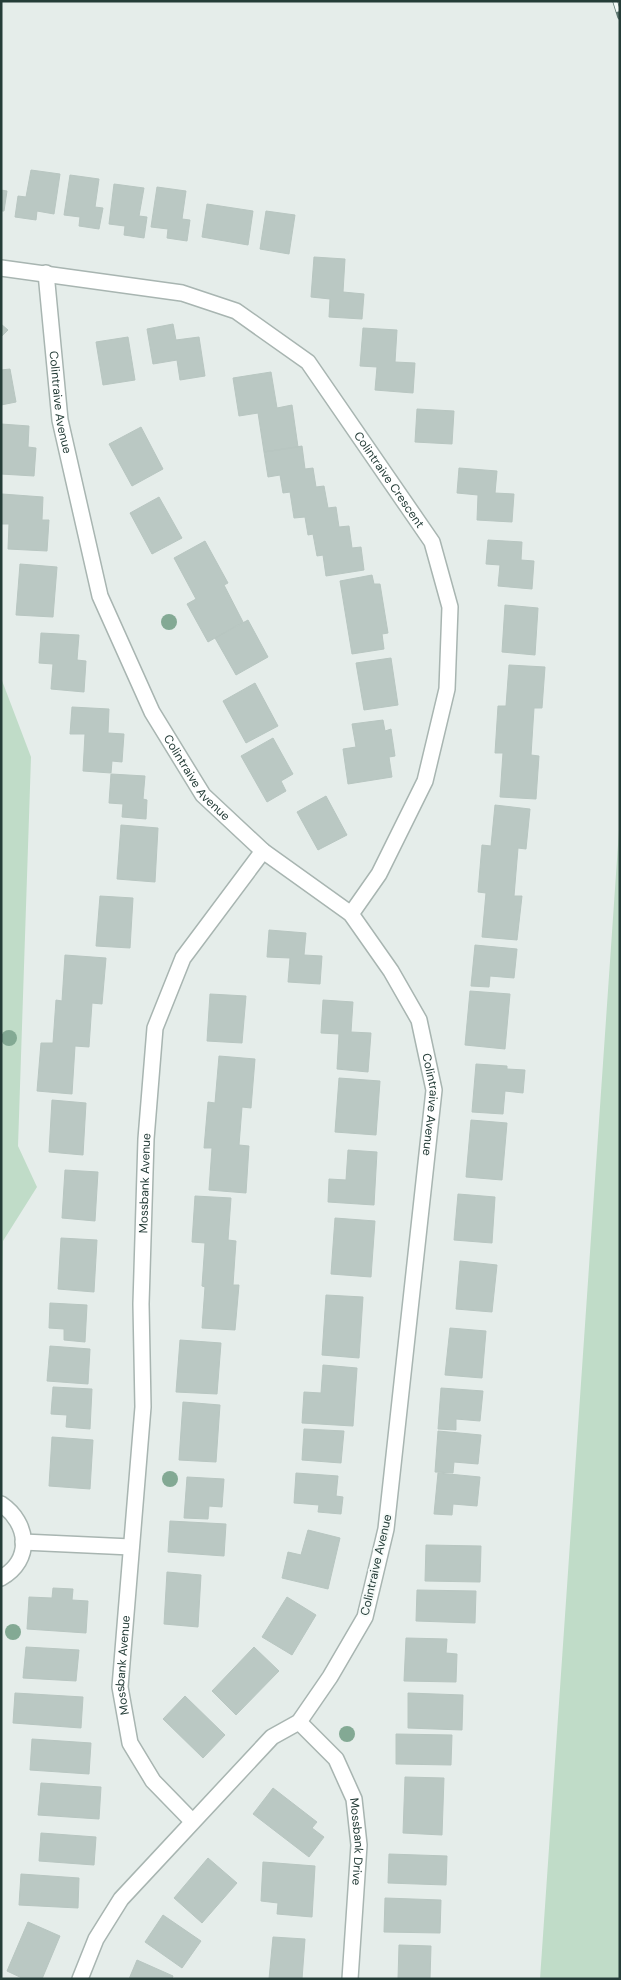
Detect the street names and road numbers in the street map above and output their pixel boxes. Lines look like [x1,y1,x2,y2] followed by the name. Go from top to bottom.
[45,350,75,455] street label: Colintraive Avenue
[350,428,428,532] street label: Colintraive Crescent
[160,732,234,824] street label: Colintraive Avenue
[418,1052,442,1157] street label: Colintraive Avenue
[135,1132,154,1234] street label: Mossbank Avenue
[357,1513,395,1617] street label: Colintraive Avenue
[112,1614,134,1716] street label: Mossbank Avenue
[346,1797,367,1886] street label: Mossbank Drive

